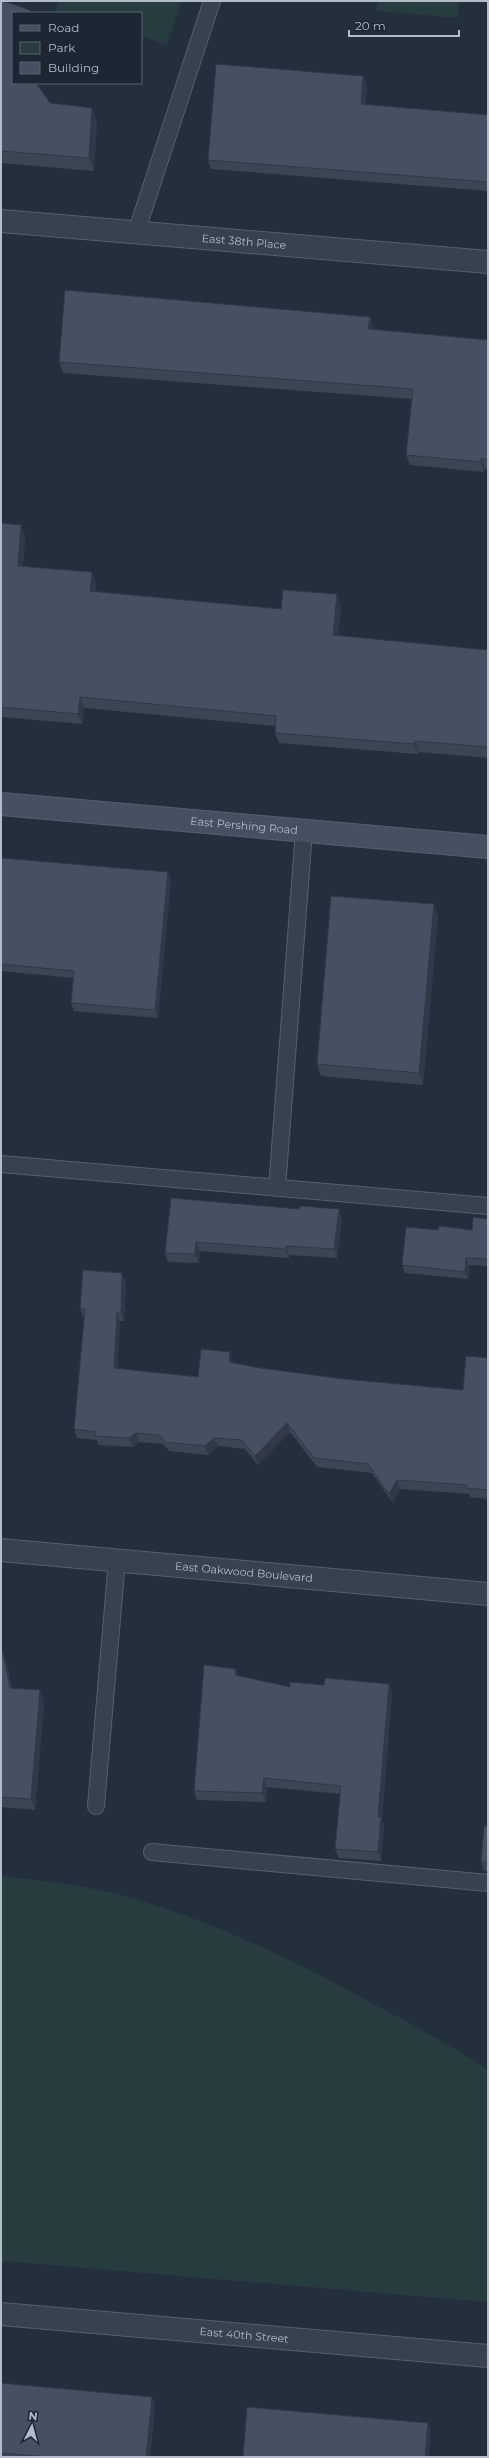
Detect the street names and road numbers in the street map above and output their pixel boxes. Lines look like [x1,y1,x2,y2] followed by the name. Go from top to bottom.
[201,231,287,252] street label: East 38th Place
[190,814,298,837] street label: East Pershing Road
[174,1559,314,1585] street label: East Oakwood Boulevard
[199,2324,290,2346] street label: East 40th Street

